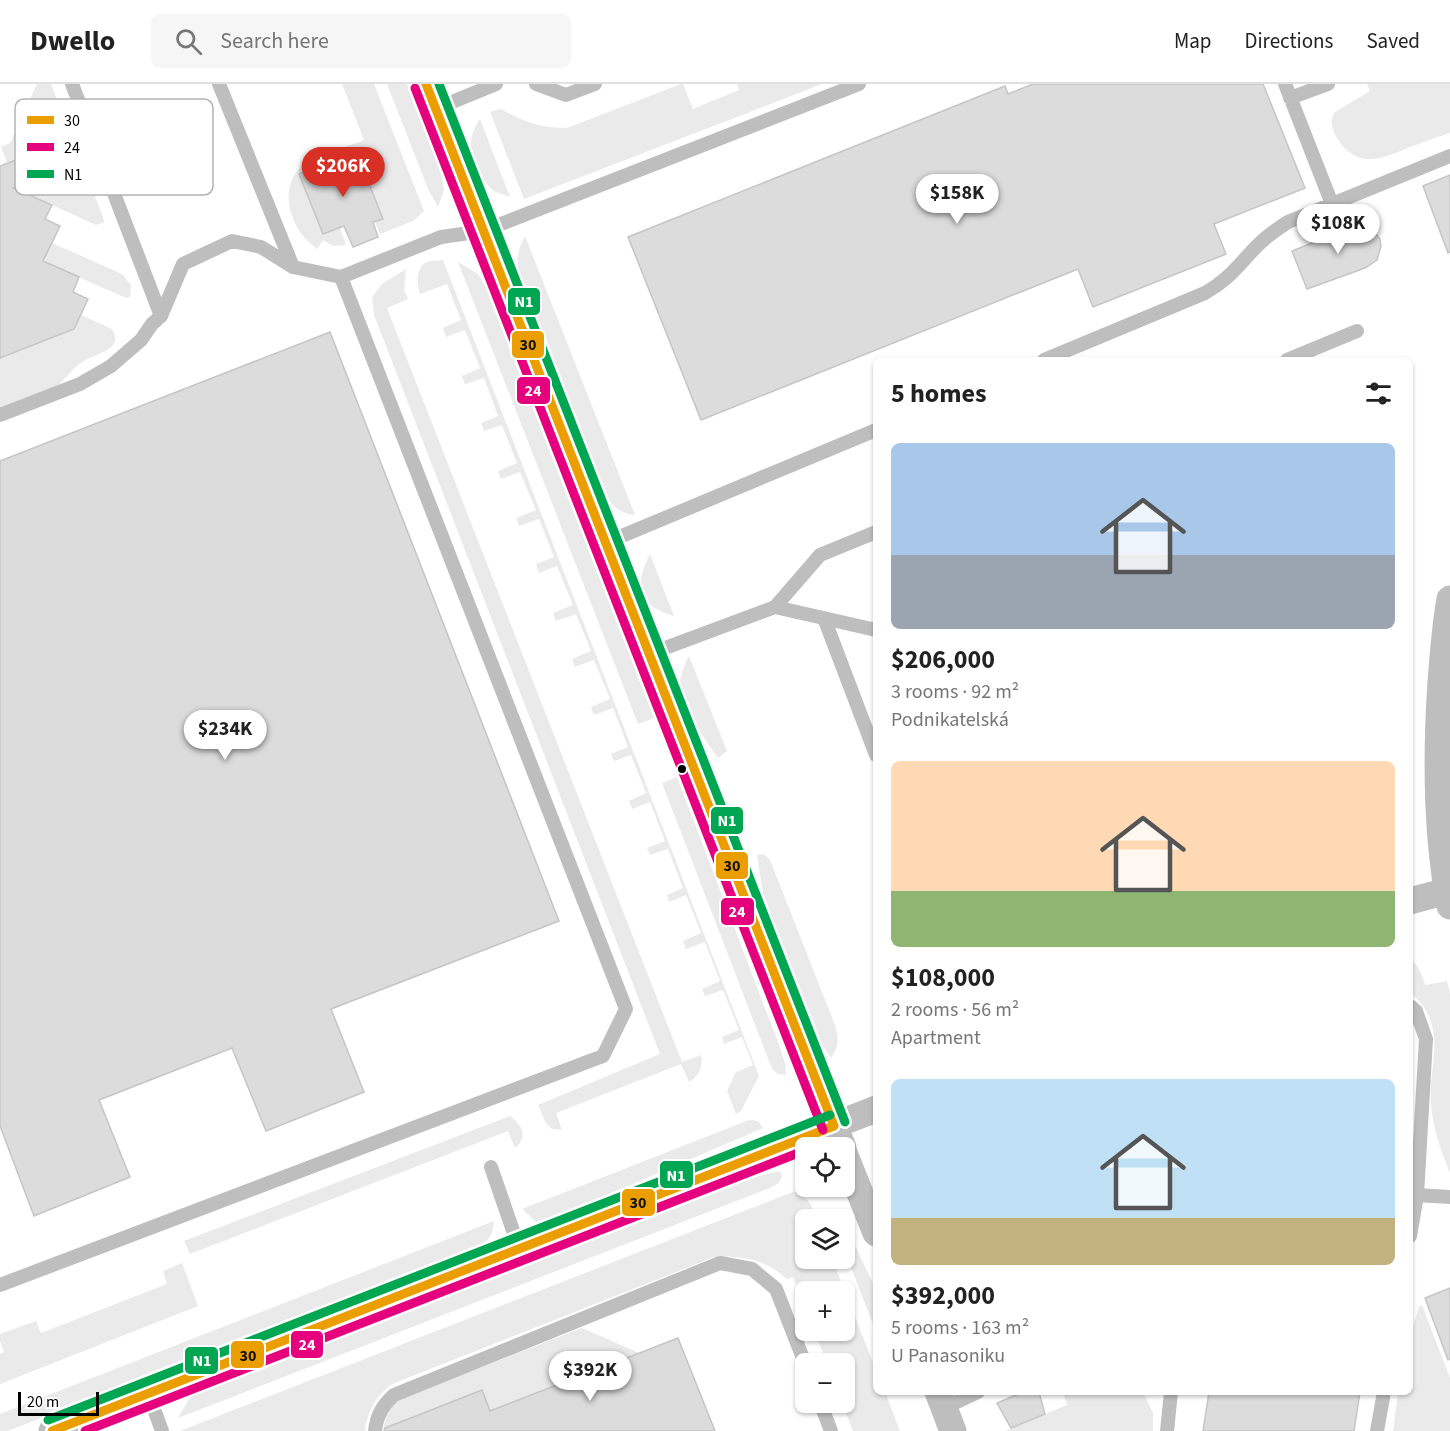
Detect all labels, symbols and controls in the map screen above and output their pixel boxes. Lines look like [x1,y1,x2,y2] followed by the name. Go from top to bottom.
[151,14,571,68] search box
[30,21,115,61] text: Dwello
[172,25,205,58] icon: search
[220,25,329,57] text: Search here
[1174,26,1212,56] text: Map
[1245,26,1333,56] text: Directions
[1366,26,1420,56] text: Saved
[15,99,213,195] legend
[64,110,80,132] text: 30
[64,137,80,159] text: 24
[301,147,385,198] pin: $206K
[316,152,370,180] text: $206K
[64,164,82,186] text: N1
[915,174,999,225] pin: $158K
[930,179,984,207] text: $158K
[1296,204,1380,255] pin: $108K
[1311,209,1365,237] text: $108K
[507,287,541,316] line badge: N1
[514,291,534,313] text: N1
[511,330,545,359] line badge: 30
[520,334,536,356] text: 30
[891,375,986,412] text: 5 homes
[516,376,551,405] line badge: 24
[1362,377,1395,410] icon: filters
[525,380,542,402] text: 24
[1089,482,1197,590] icon: home
[891,641,995,678] text: $206,000
[891,678,1019,706] text: 3 rooms · 92 m²
[891,706,1009,734] text: Podnikatelská
[183,710,267,761] pin: $234K
[198,715,252,743] text: $234K
[676,763,688,775] unlabelled marker
[1089,800,1197,908] icon: home
[710,806,744,835] line badge: N1
[717,810,737,832] text: N1
[715,851,749,880] line badge: 30
[724,855,740,877] text: 30
[720,897,755,926] line badge: 24
[729,901,746,923] text: 24
[891,959,995,996] text: $108,000
[891,996,1019,1024] text: 2 rooms · 56 m²
[891,1024,981,1052] text: Apartment
[1089,1118,1197,1226] icon: home
[795,1137,855,1413] map controls
[795,1137,855,1197] button: locate
[659,1160,694,1189] line badge: N1
[666,1165,686,1187] text: N1
[621,1188,656,1217] line badge: 30
[630,1192,646,1214] text: 30
[795,1209,855,1269] button: layers
[891,1277,995,1314] text: $392,000
[795,1281,855,1341] button: +
[891,1314,1029,1342] text: 5 rooms · 163 m²
[290,1330,324,1359] line badge: 24
[299,1334,316,1356] text: 24
[230,1340,265,1369] line badge: 30
[891,1342,1005,1370] text: U Panasoniku
[240,1345,256,1367] text: 30
[184,1346,219,1375] line badge: N1
[192,1350,212,1372] text: N1
[548,1351,632,1402] pin: $392K
[795,1353,855,1413] button: −
[563,1356,617,1384] text: $392K
[18,1389,99,1416] scale bar
[27,1391,59,1413] text: 20 m

